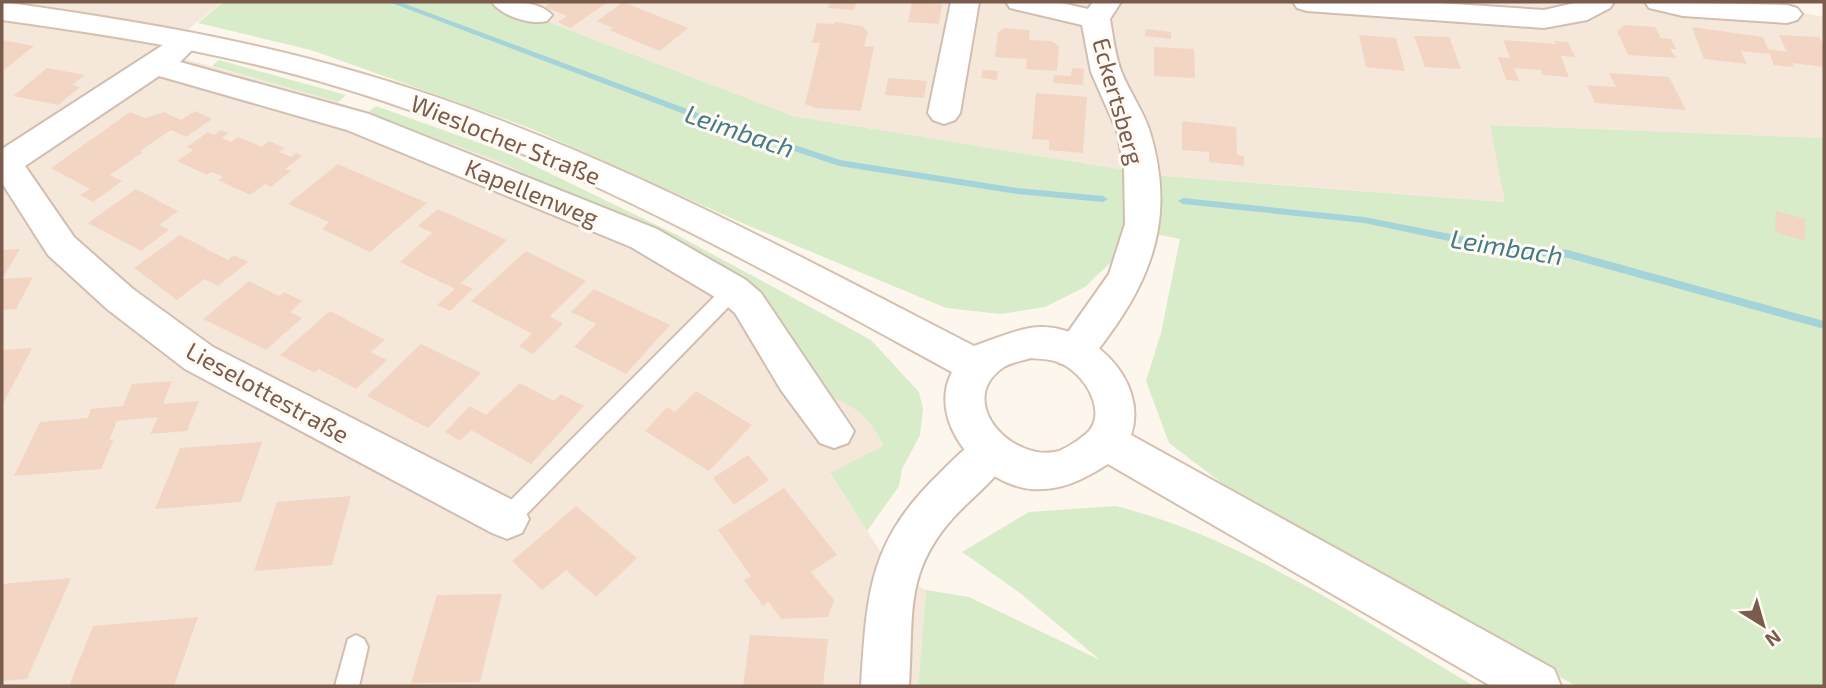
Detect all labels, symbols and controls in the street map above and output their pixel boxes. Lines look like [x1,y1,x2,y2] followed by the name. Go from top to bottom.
[1087,34,1151,168] street label: Eckertsberg
[407,88,605,190] street label: Wieslocher Straße
[681,97,799,163] water label: Leimbach
[461,152,603,232] street label: Kapellenweg
[1449,222,1565,270] water label: Leimbach
[182,335,354,449] street label: Lieselottestraße
[1728,590,1798,660] north arrow
[1761,626,1786,652] text: N

